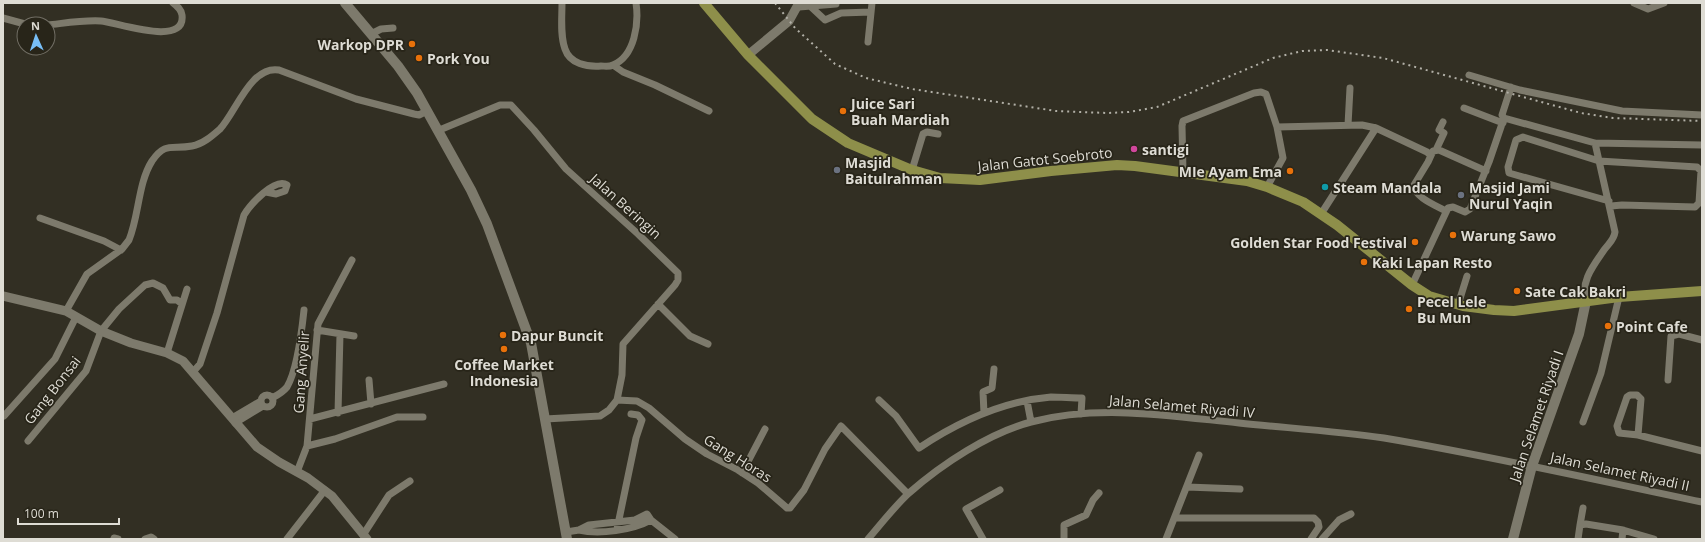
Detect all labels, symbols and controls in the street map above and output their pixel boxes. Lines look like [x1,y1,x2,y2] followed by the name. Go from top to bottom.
[16,16,56,56] north arrow
[31,18,40,33] text: N
[317,35,405,54] place label: Warkop DPR
[407,39,417,49] marker: Warkop DPR
[427,49,490,68] place label: Pork You
[414,53,424,63] marker: Pork You
[849,94,950,129] place label: Juice Sari Buah Mardiah
[838,106,848,116] marker: Juice Sari Buah Mardiah
[1142,140,1189,159] place label: santigi
[975,142,1113,176] street label: Jalan Gatot Soebroto
[1129,144,1139,154] marker: santigi
[845,153,942,188] place label: Masjid Baitulrahman
[1179,162,1282,181] place label: MIe Ayam Ema
[832,165,842,175] marker: Masjid Baitulrahman
[1285,166,1295,176] marker: MIe Ayam Ema
[585,168,666,243] street label: Jalan Beringin
[1333,178,1442,197] place label: Steam Mandala
[1469,178,1553,213] place label: Masjid Jami Nurul Yaqin
[1320,182,1330,192] marker: Steam Mandala
[1456,190,1466,200] marker: Masjid Jami Nurul Yaqin
[1461,226,1556,245] place label: Warung Sawo
[1448,230,1458,240] marker: Warung Sawo
[1230,233,1407,252] place label: Golden Star Food Festival
[1410,237,1420,247] marker: Golden Star Food Festival
[1372,253,1492,272] place label: Kaki Lapan Resto
[1359,257,1369,267] marker: Kaki Lapan Resto
[1525,282,1626,301] place label: Sate Cak Bakri
[1512,286,1522,296] marker: Sate Cak Bakri
[1417,292,1486,327] place label: Pecel Lele Bu Mun
[1404,304,1414,314] marker: Pecel Lele Bu Mun
[1616,317,1688,336] place label: Point Cafe
[1603,321,1613,331] marker: Point Cafe
[511,326,603,345] place label: Dapur Buncit
[289,330,313,414] street label: Gang Anyelir
[498,330,508,340] marker: Dapur Buncit
[499,344,509,354] marker: Coffee Market Indonesia
[1504,348,1567,486] street label: Jalan Selamet Riyadi I
[19,352,85,428] street label: Gang Bonsai
[454,355,554,390] place label: Coffee Market Indonesia
[1106,390,1256,422] street label: Jalan Selamet Riyadi IV
[700,430,776,487] street label: Gang Horas
[1547,447,1691,495] street label: Jalan Selamet Riyadi II
[18,500,119,526] scale bar
[24,505,59,522] text: 100 m

